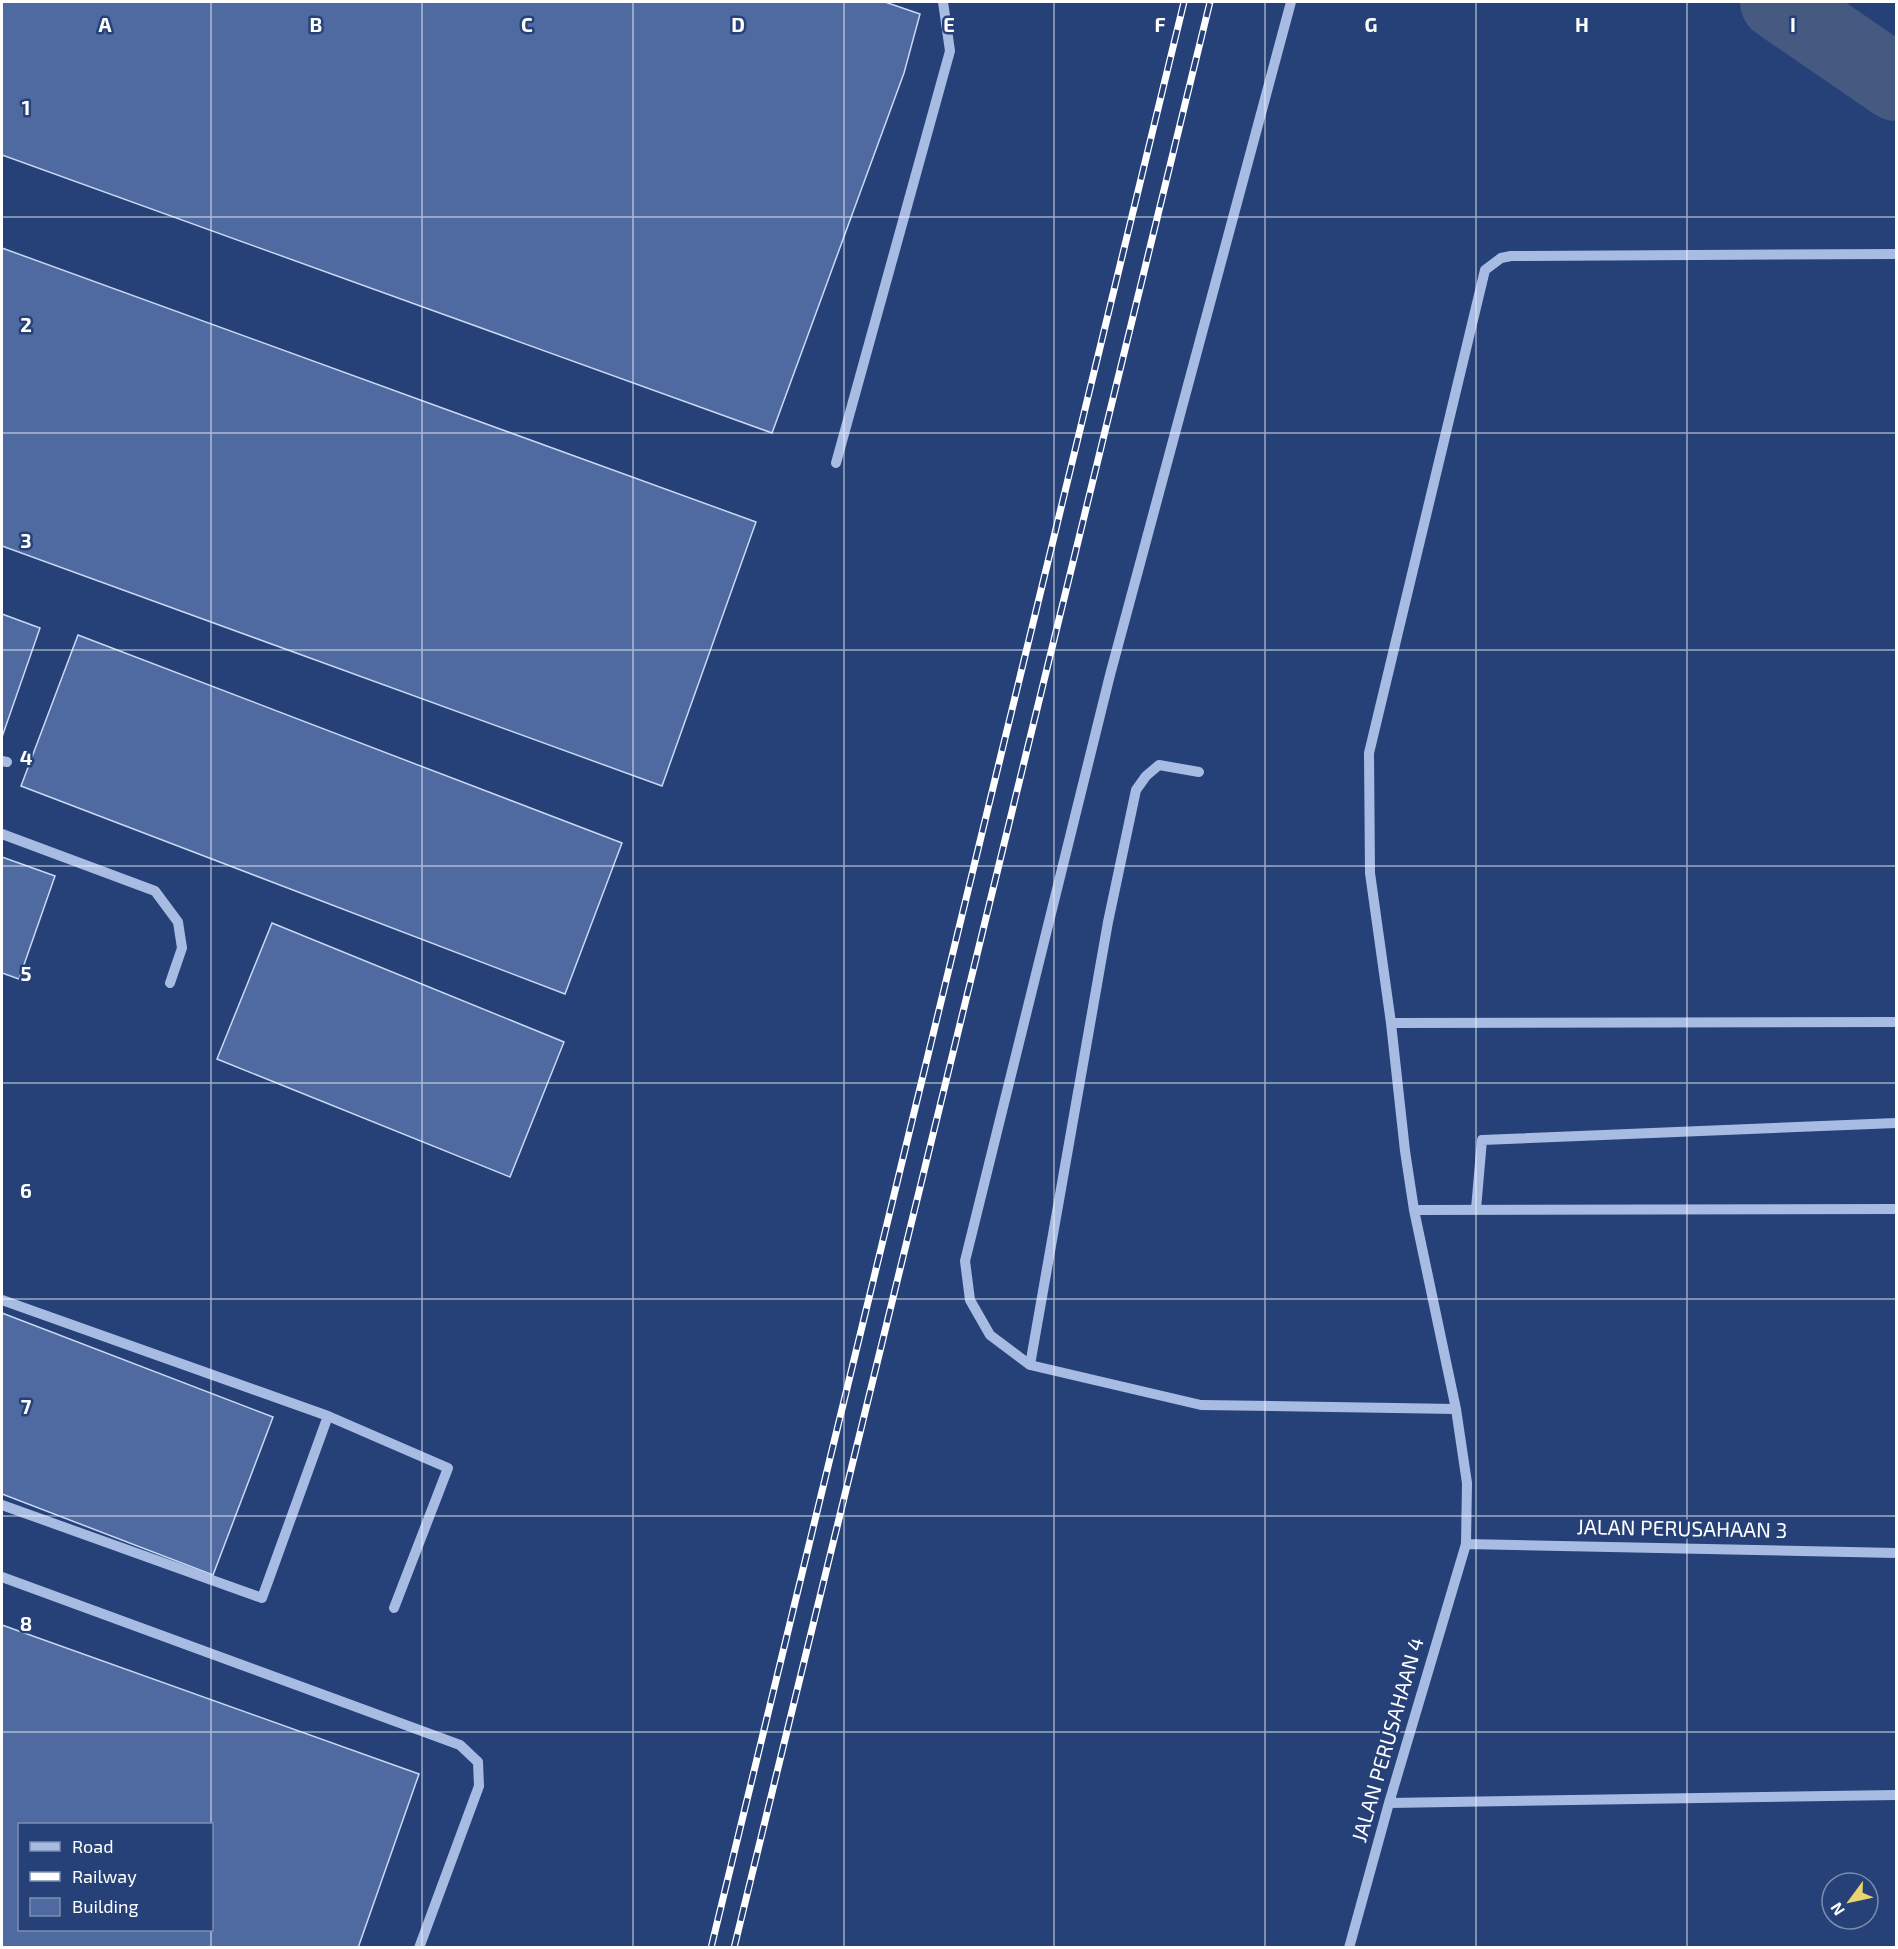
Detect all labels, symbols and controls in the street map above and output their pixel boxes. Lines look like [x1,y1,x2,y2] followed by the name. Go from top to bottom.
[98,12,112,36] text: A
[310,12,322,36] text: B
[521,12,533,36] text: C
[731,12,745,36] text: D
[943,12,955,36] text: E
[1154,12,1166,36] text: F
[1365,12,1377,36] text: G
[1575,12,1589,36] text: H
[1790,12,1796,36] text: I
[22,95,30,119] text: 1
[20,312,32,336] text: 2
[20,528,32,552] text: 3
[20,745,33,769] text: 4
[20,961,32,985] text: 5
[20,1178,32,1202] text: 6
[21,1394,32,1418] text: 7
[1576,1513,1788,1542] street label: JALAN PERUSAHAAN 3
[20,1611,32,1635] text: 8
[1345,1634,1428,1845] street label: JALAN PERUSAHAAN 4
[18,1823,213,1931] legend
[72,1835,113,1857] text: Road
[72,1865,137,1887] text: Railway
[1820,1871,1880,1931] north arrow
[72,1895,139,1917] text: Building
[1826,1899,1848,1919] text: N

